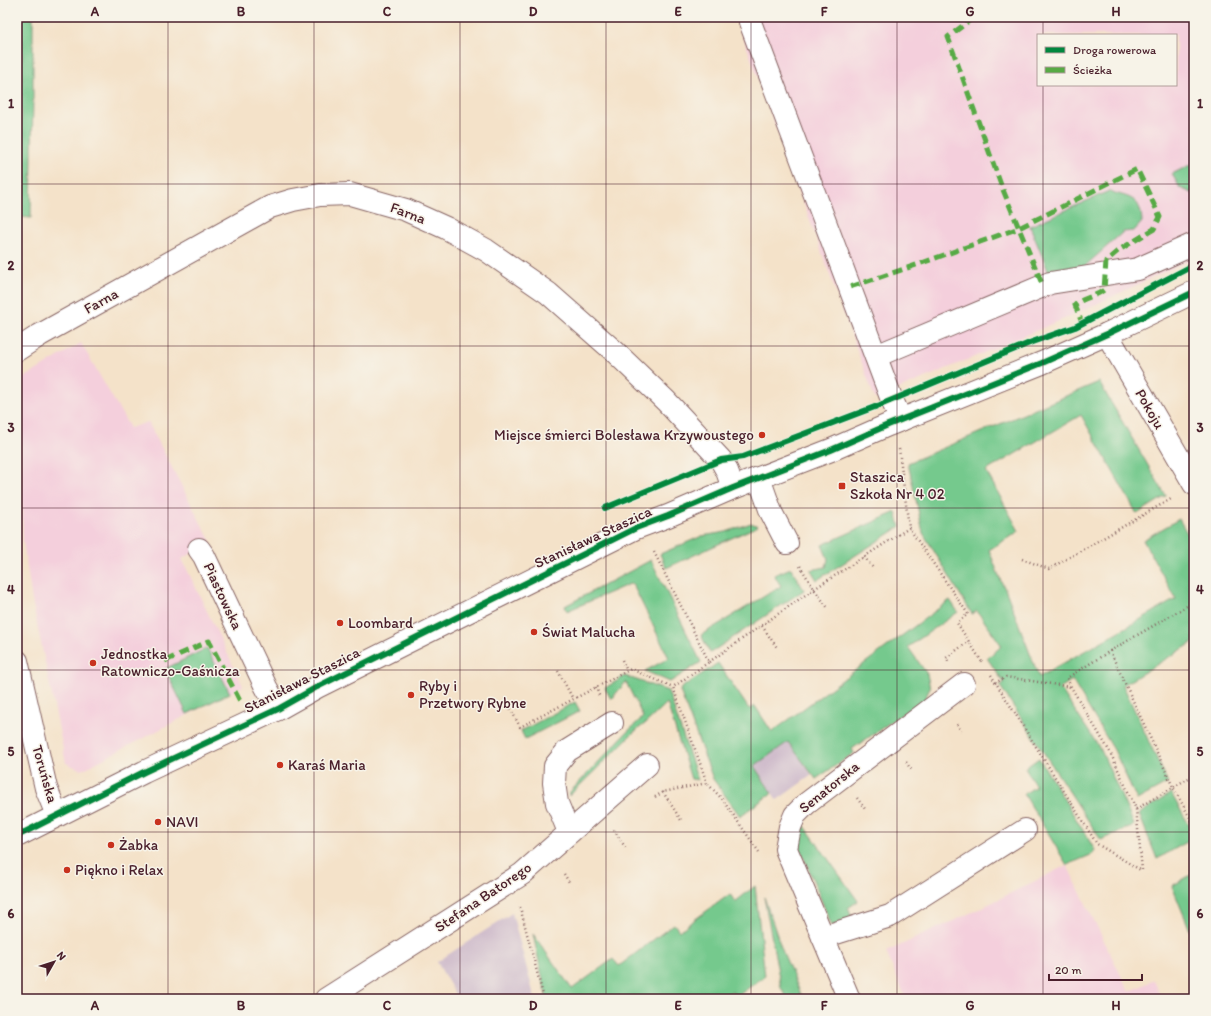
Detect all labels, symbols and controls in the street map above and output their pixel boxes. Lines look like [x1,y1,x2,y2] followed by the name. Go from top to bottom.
[90,4,100,19] text: A
[237,4,246,19] text: B
[383,4,392,19] text: C
[529,4,538,19] text: D
[674,4,682,19] text: E
[821,4,828,19] text: F
[966,4,975,19] text: G
[1112,4,1121,19] text: H
[1037,34,1177,86] legend
[1073,43,1157,57] text: Droga rowerowa
[1073,63,1113,77] text: Ścieżka
[8,96,14,111] text: 1
[1197,96,1203,111] text: 1
[388,198,429,228] street label: Farna
[8,258,15,273] text: 2
[1197,258,1204,273] text: 2
[81,284,122,318] street label: Farna
[1131,386,1169,433] street label: Pokoju
[7,420,15,435] text: 3
[1196,420,1204,435] text: 3
[494,426,754,444] place label: Miejsce śmierci Bolesława Krzywoustego
[757,430,767,440] marker: Miejsce śmierci Bolesława Krzywoustego
[850,468,945,503] place label: Staszica Szkoła Nr 4 02
[837,481,847,491] marker: Staszica Szkoła Nr 4 02
[531,502,655,572] street label: Stanisława Staszica
[200,560,246,633] street label: Piastowska
[7,582,15,597] text: 4
[1196,582,1204,597] text: 4
[348,614,414,632] place label: Loombard
[335,618,345,628] marker: Loombard
[542,623,636,641] place label: Świat Malucha
[529,627,539,637] marker: Świat Malucha
[241,643,363,717] street label: Stanisława Staszica
[101,645,240,680] place label: Jednostka Ratowniczo-Gaśnicza
[88,658,98,668] marker: Jednostka Ratowniczo-Gaśnicza
[419,677,527,712] place label: Ryby i Przetwory Rybne
[406,690,416,700] marker: Ryby i Przetwory Rybne
[28,743,62,805] street label: Toruńska
[8,744,15,759] text: 5
[1197,744,1204,759] text: 5
[288,756,366,774] place label: Karaś Maria
[795,757,863,817] street label: Senatorska
[275,760,285,770] marker: Karaś Maria
[166,813,198,831] place label: NAVI
[153,817,163,827] marker: NAVI
[119,836,159,854] place label: Żabka
[106,840,116,850] marker: Żabka
[431,858,535,936] street label: Stefana Batorego
[75,861,163,879] place label: Piękno i Relax
[62,865,72,875] marker: Piękno i Relax
[8,906,15,921] text: 6
[1197,906,1204,921] text: 6
[34,942,74,982] north arrow
[54,949,69,963] text: N
[1049,956,1142,982] scale bar
[1055,963,1082,977] text: 20 m
[90,998,100,1013] text: A
[237,998,246,1013] text: B
[383,998,392,1013] text: C
[529,998,538,1013] text: D
[674,998,682,1013] text: E
[821,998,828,1013] text: F
[966,998,975,1013] text: G
[1112,998,1121,1013] text: H

